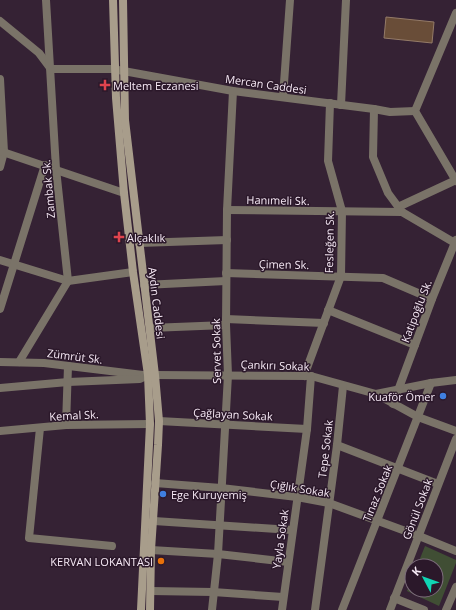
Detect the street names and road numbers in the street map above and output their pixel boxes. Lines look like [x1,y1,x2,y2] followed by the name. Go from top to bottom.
[224,71,308,97] street label: Mercan Caddesi
[38,159,58,219] street label: Zambak Sk.
[246,192,310,208] street label: Hanımeli Sk.
[321,211,337,273] street label: Fesleğen Sk.
[259,256,309,272] street label: Çimen Sk.
[145,266,169,340] street label: Aydın Caddesi
[397,277,435,344] street label: Katipoğlu Sk.
[208,318,224,384] street label: Servet Sokak
[46,345,104,367] street label: Zümrüt Sk.
[240,356,310,374] street label: Çankırı Sokak
[193,404,273,424] street label: Çağlayan Sokak
[49,406,99,424] street label: Kemal Sk.
[314,419,336,479] street label: Tepe Sokak
[359,462,395,524] street label: Tınaz Sokak
[269,476,331,500] street label: Çığlık Sokak
[399,476,436,542] street label: Gönül Sokak
[268,508,292,570] street label: Yayla Sokak

